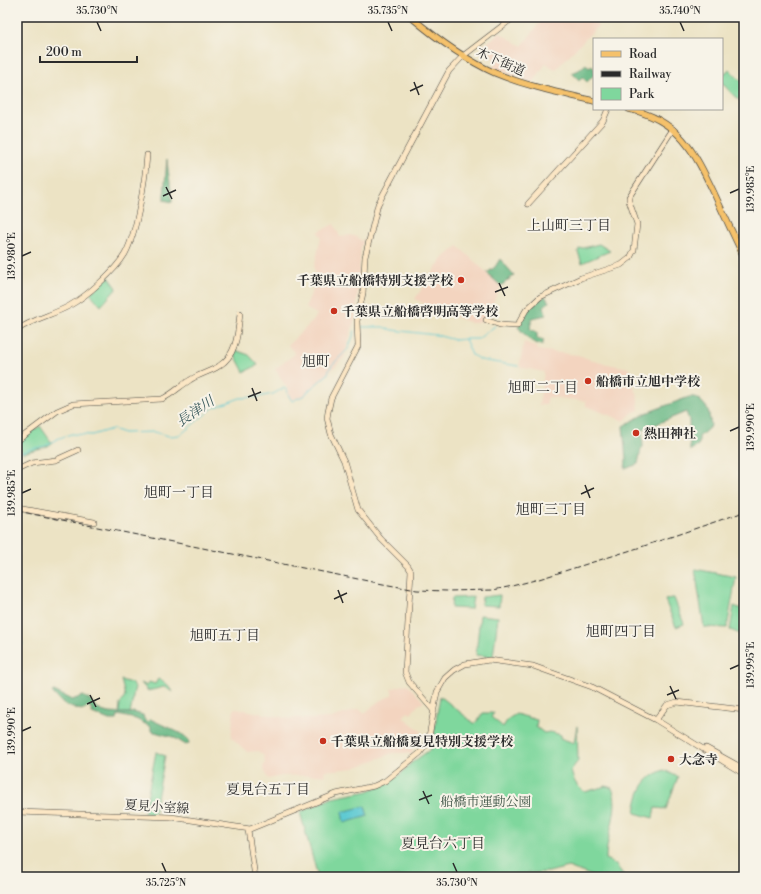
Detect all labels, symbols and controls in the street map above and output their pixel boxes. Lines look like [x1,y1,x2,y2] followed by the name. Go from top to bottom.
[76,5,118,17] text: 35.730°N
[368,5,409,17] text: 35.735°N
[659,5,701,17] text: 35.740°N
[40,38,137,64] scale bar
[593,38,723,110] legend
[474,44,528,80] street label: 木下街道
[46,45,82,60] text: 200 m
[629,47,657,62] text: Road
[629,67,671,82] text: Railway
[629,87,655,102] text: Park
[745,166,757,212] text: 139.985°E
[527,217,611,235] district label: 上山町三丁目
[6,232,18,280] text: 139.980°E
[297,273,454,289] place label: 千葉県立船橋特別支援学校
[456,275,466,285] marker: 千葉県立船橋特別支援学校
[342,304,499,320] place label: 千葉県立船橋啓明高等学校
[329,306,339,316] marker: 千葉県立船橋啓明高等学校
[302,353,330,371] district label: 旭町
[596,374,701,390] place label: 船橋市立旭中学校
[583,376,593,386] marker: 船橋市立旭中学校
[508,379,578,397] district label: 旭町二丁目
[173,392,220,431] water label: 長津川
[745,403,757,451] text: 139.990°E
[644,426,696,442] place label: 熱田神社
[631,428,641,438] marker: 熱田神社
[6,470,18,516] text: 139.985°E
[144,484,214,502] district label: 旭町一丁目
[516,501,586,519] district label: 旭町三丁目
[586,623,656,641] district label: 旭町四丁目
[190,627,260,645] district label: 旭町五丁目
[745,642,757,688] text: 139.995°E
[6,707,18,755] text: 139.990°E
[331,734,514,750] place label: 千葉県立船橋夏見特別支援学校
[318,736,328,746] marker: 千葉県立船橋夏見特別支援学校
[679,752,718,768] place label: 大念寺
[666,754,676,764] marker: 大念寺
[226,781,310,799] district label: 夏見台五丁目
[440,794,532,810] park label: 船橋市運動公園
[124,797,190,817] street label: 夏見小室線
[401,835,485,853] district label: 夏見台六丁目
[146,877,187,889] text: 35.725°N
[436,877,478,889] text: 35.730°N

